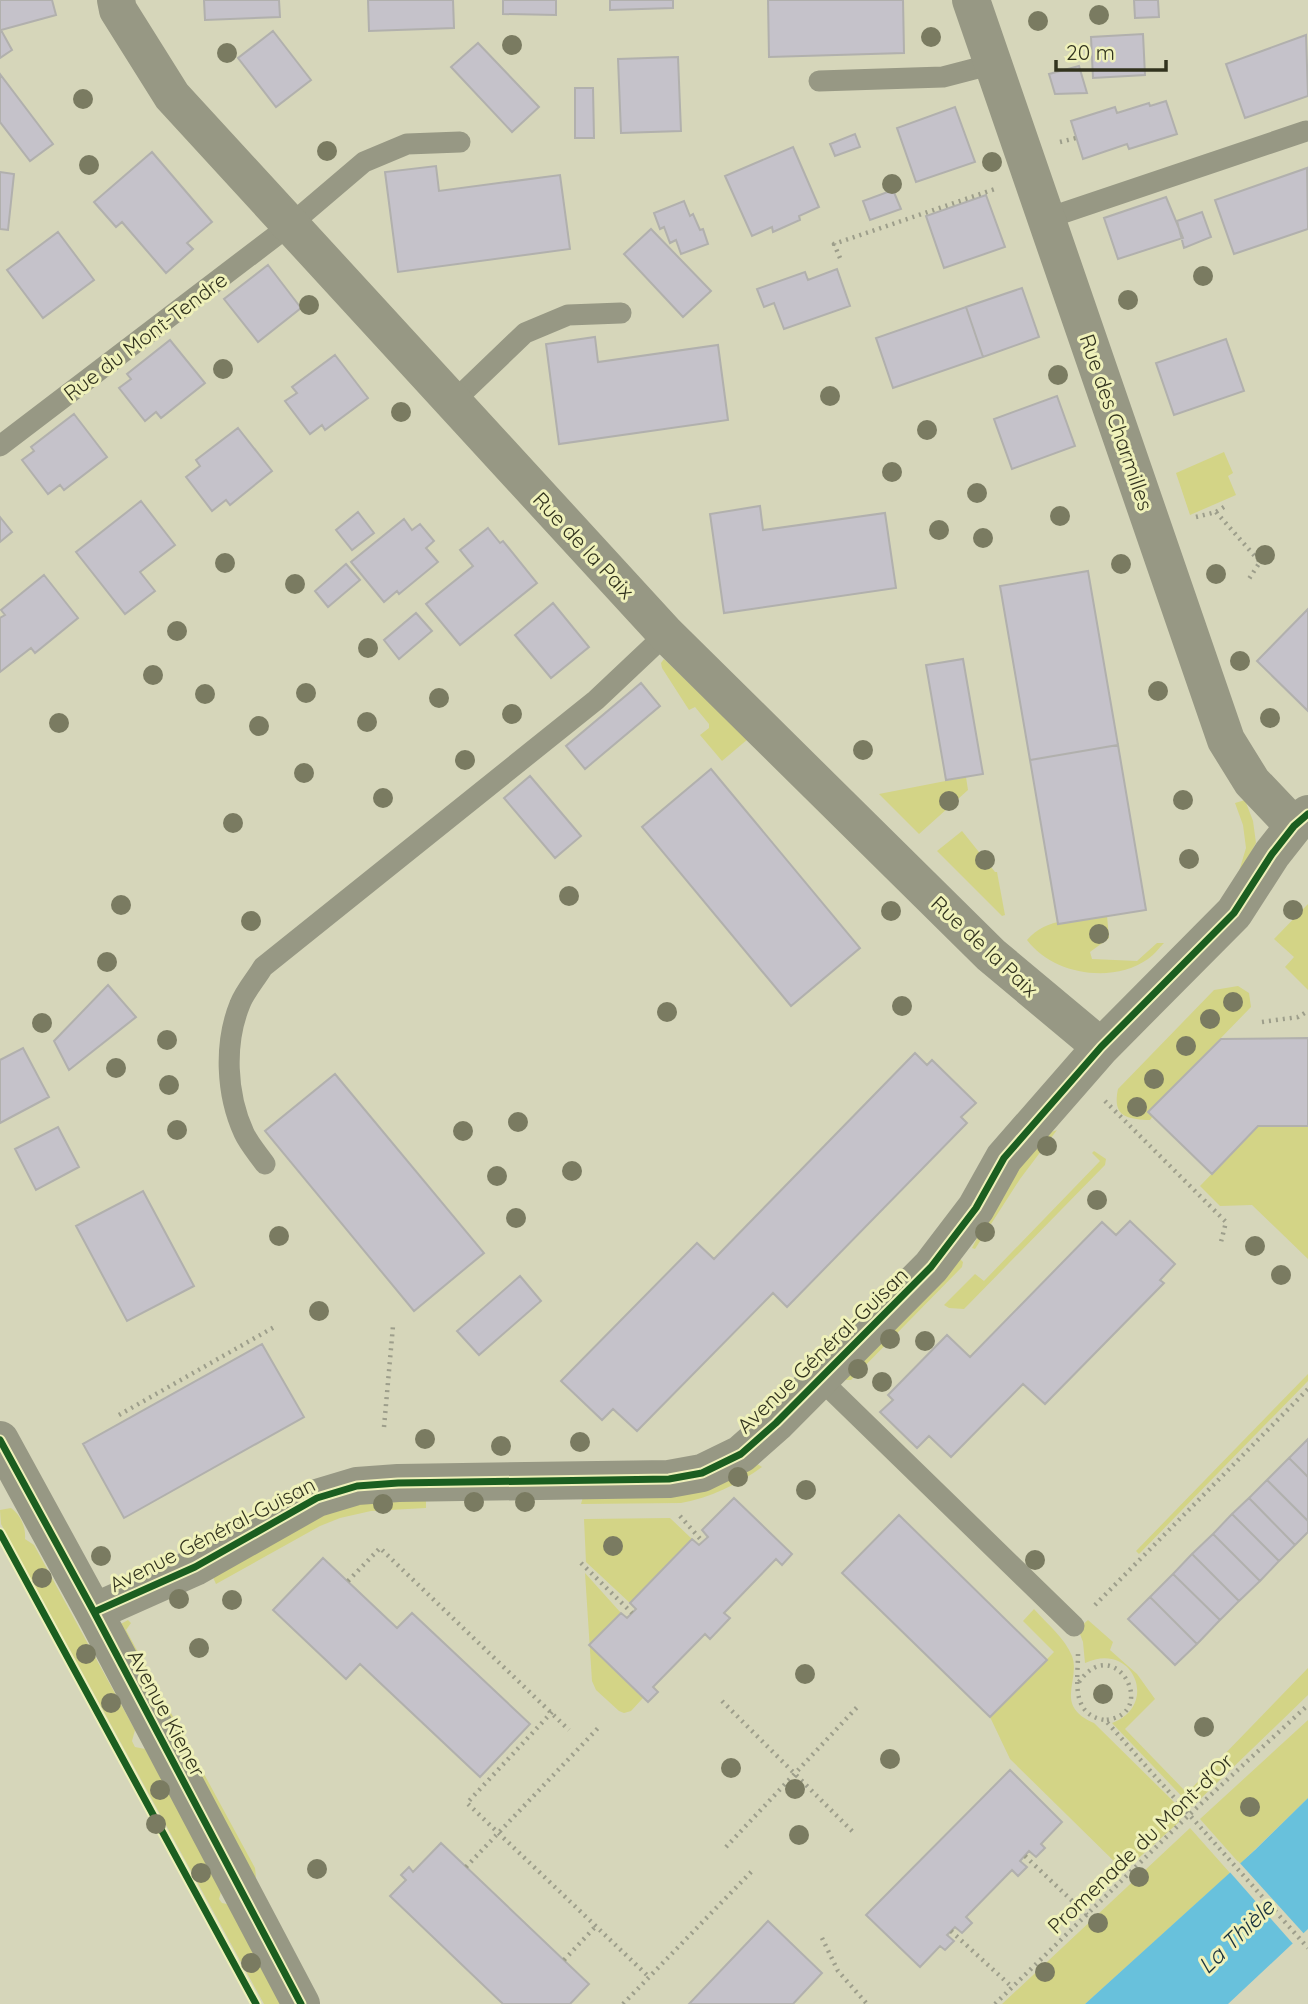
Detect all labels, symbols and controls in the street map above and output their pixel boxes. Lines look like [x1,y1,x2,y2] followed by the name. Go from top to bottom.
[1056,28,1166,72] scale bar
[1066,39,1115,65] text: 20 m
[58,266,232,406] street label: Rue du Mont-Tendre
[1075,330,1159,514] street label: Rue des Charmilles
[528,486,640,604] street label: Rue de la Paix
[926,890,1044,1002] street label: Rue de la Paix
[731,1262,913,1438] street label: Avenue Général-Guisan
[105,1471,319,1597] street label: Avenue Général-Guisan
[123,1645,211,1781] street label: Avenue Kiener
[1042,1747,1238,1939] street label: Promenade du Mont-d'Or
[1192,1892,1281,1980] water label: La Thièle

